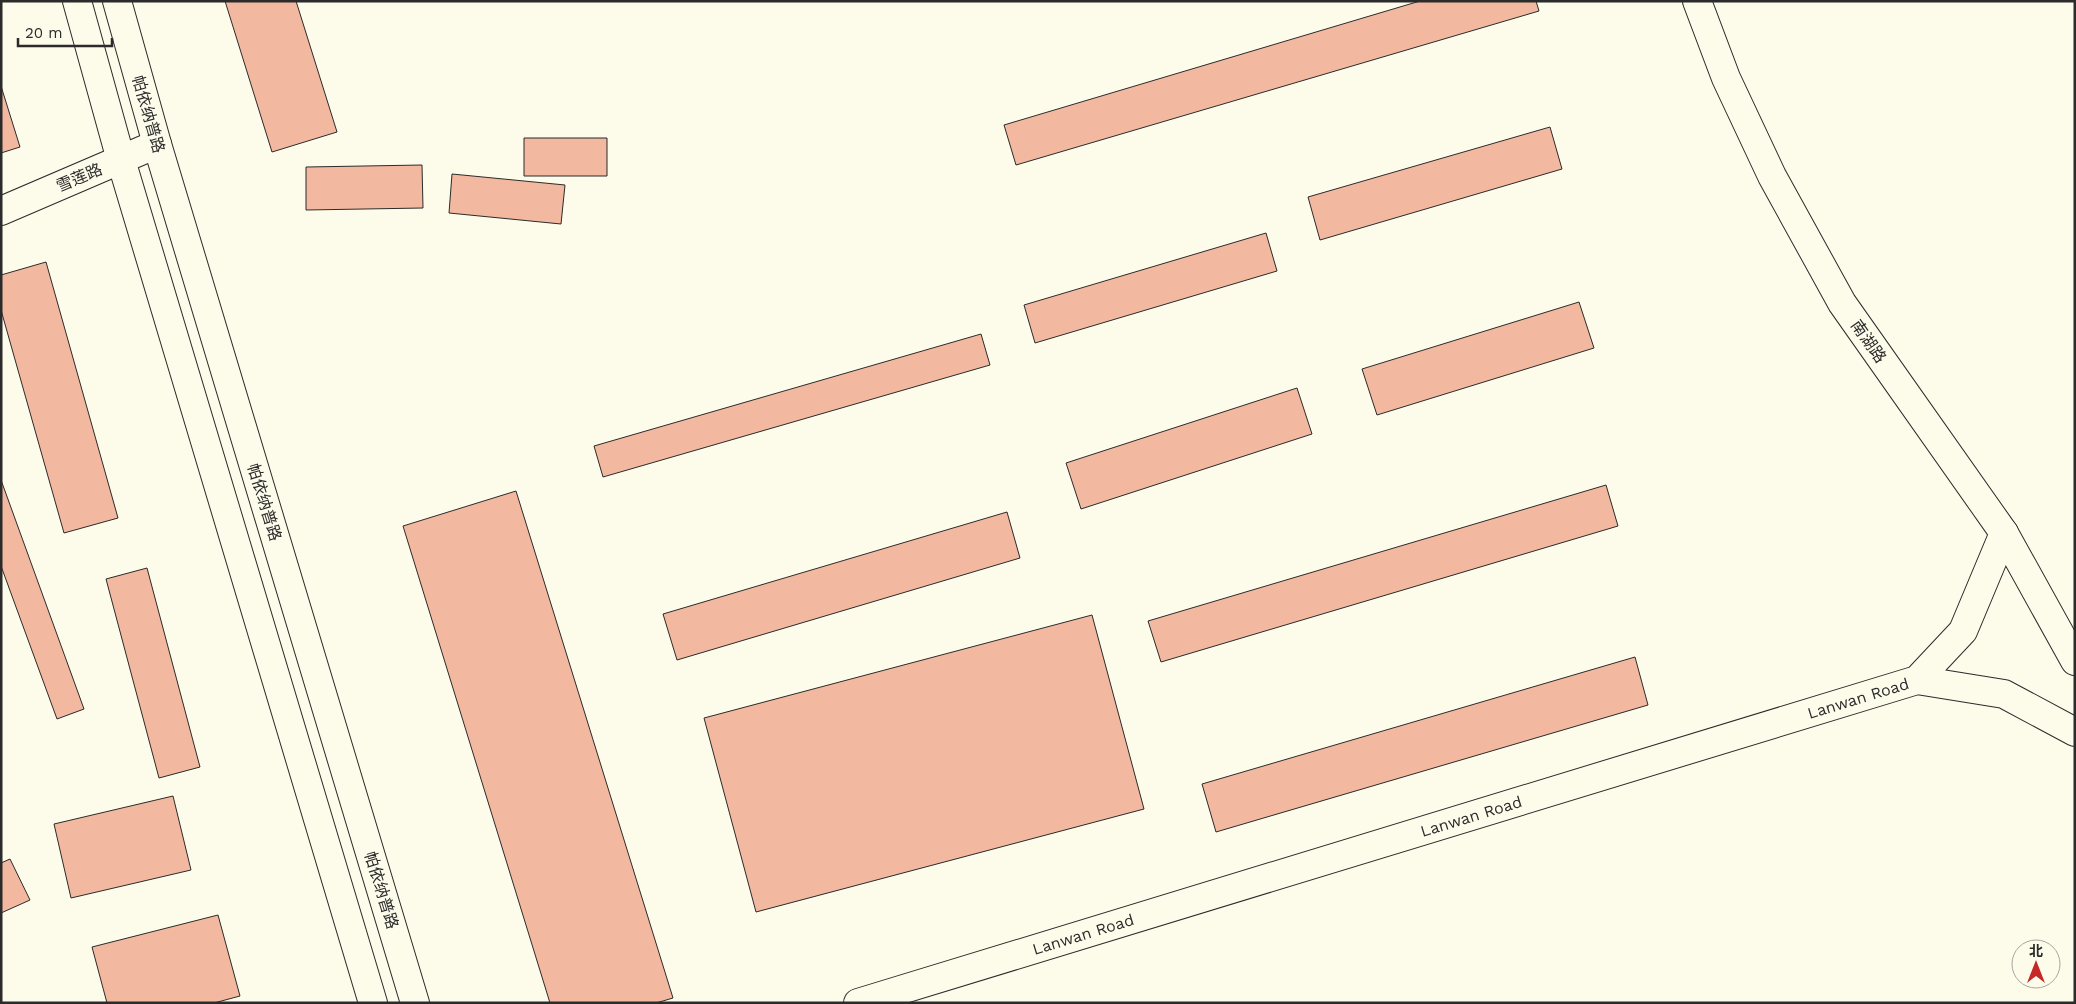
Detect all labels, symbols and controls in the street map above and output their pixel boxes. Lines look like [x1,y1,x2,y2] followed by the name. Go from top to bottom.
[18,15,111,47] scale bar
[25,24,63,42] text: 20 m
[128,73,169,155] street label: 帕依纳普路
[53,159,105,196] street label: 雪莲路
[1847,316,1890,366] street label: 南湖路
[244,461,285,543] street label: 帕依纳普路
[1805,674,1911,723] street label: Lanwan Road
[1418,792,1524,841] street label: Lanwan Road
[361,849,402,931] street label: 帕依纳普路
[1030,910,1136,959] street label: Lanwan Road
[2011,939,2061,989] north arrow
[2029,943,2043,959] text: 北

